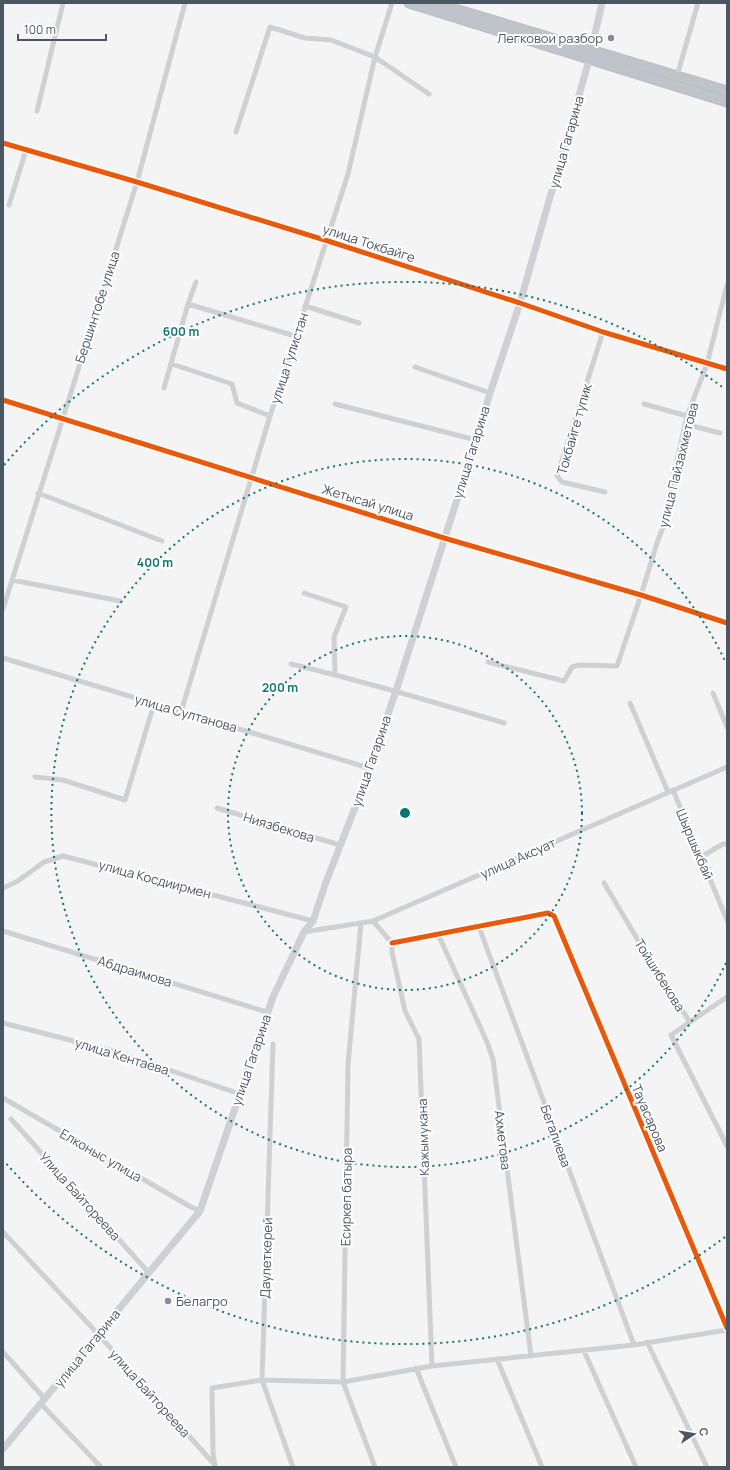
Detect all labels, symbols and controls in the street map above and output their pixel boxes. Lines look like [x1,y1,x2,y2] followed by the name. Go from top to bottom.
[18,16,106,42] scale bar
[24,21,56,38] text: 100 m
[497,29,603,47] place label: Легковои разбор
[606,33,616,43] marker: Легковои разбор
[544,94,588,190] street label: улица Гагарина
[321,220,418,267] street label: улица Токбайге
[70,249,124,365] street label: Бершинтобе улица
[266,310,312,406] street label: улица Гулистан
[163,323,199,340] text: 600 m
[552,381,596,477] street label: Токбайге тупик
[654,401,702,529] street label: улица Пайзахметова
[448,404,494,500] street label: улица Гагарина
[320,479,416,525] street label: Жетысай улица
[137,554,173,571] text: 400 m
[262,679,298,696] text: 200 m
[133,690,239,736] street label: улица Султанова
[347,713,395,809] street label: улица Гагарина
[398,806,412,820] centre of rings
[672,806,718,882] street label: Шыршыкбай
[241,808,317,846] street label: Ниязбекова
[477,833,559,883] street label: улица Аксуат
[97,855,213,903] street label: улица Косдиирмен
[631,935,689,1015] street label: Тойшибекова
[96,951,174,991] street label: Абдраимова
[227,1012,275,1108] street label: улица Гагарина
[73,1033,171,1079] street label: улица Кентаева
[628,1082,672,1154] street label: Тауасарова
[413,1098,433,1176] street label: Кажымукана
[536,1102,576,1170] street label: Бегалиева
[490,1109,516,1171] street label: Ахметова
[57,1124,145,1186] street label: Елконыс улица
[35,1148,125,1244] street label: Улица Байтореева
[336,1148,356,1246] street label: Есиркеп батыра
[256,1217,276,1299] street label: Даулеткерей
[176,1292,228,1310] place label: Белагро
[163,1296,173,1306] marker: Белагро
[50,1305,124,1391] street label: улица Гагарина
[105,1345,195,1441] street label: улица Байтореева
[674,1414,714,1454] north arrow
[696,1426,712,1437] text: С

